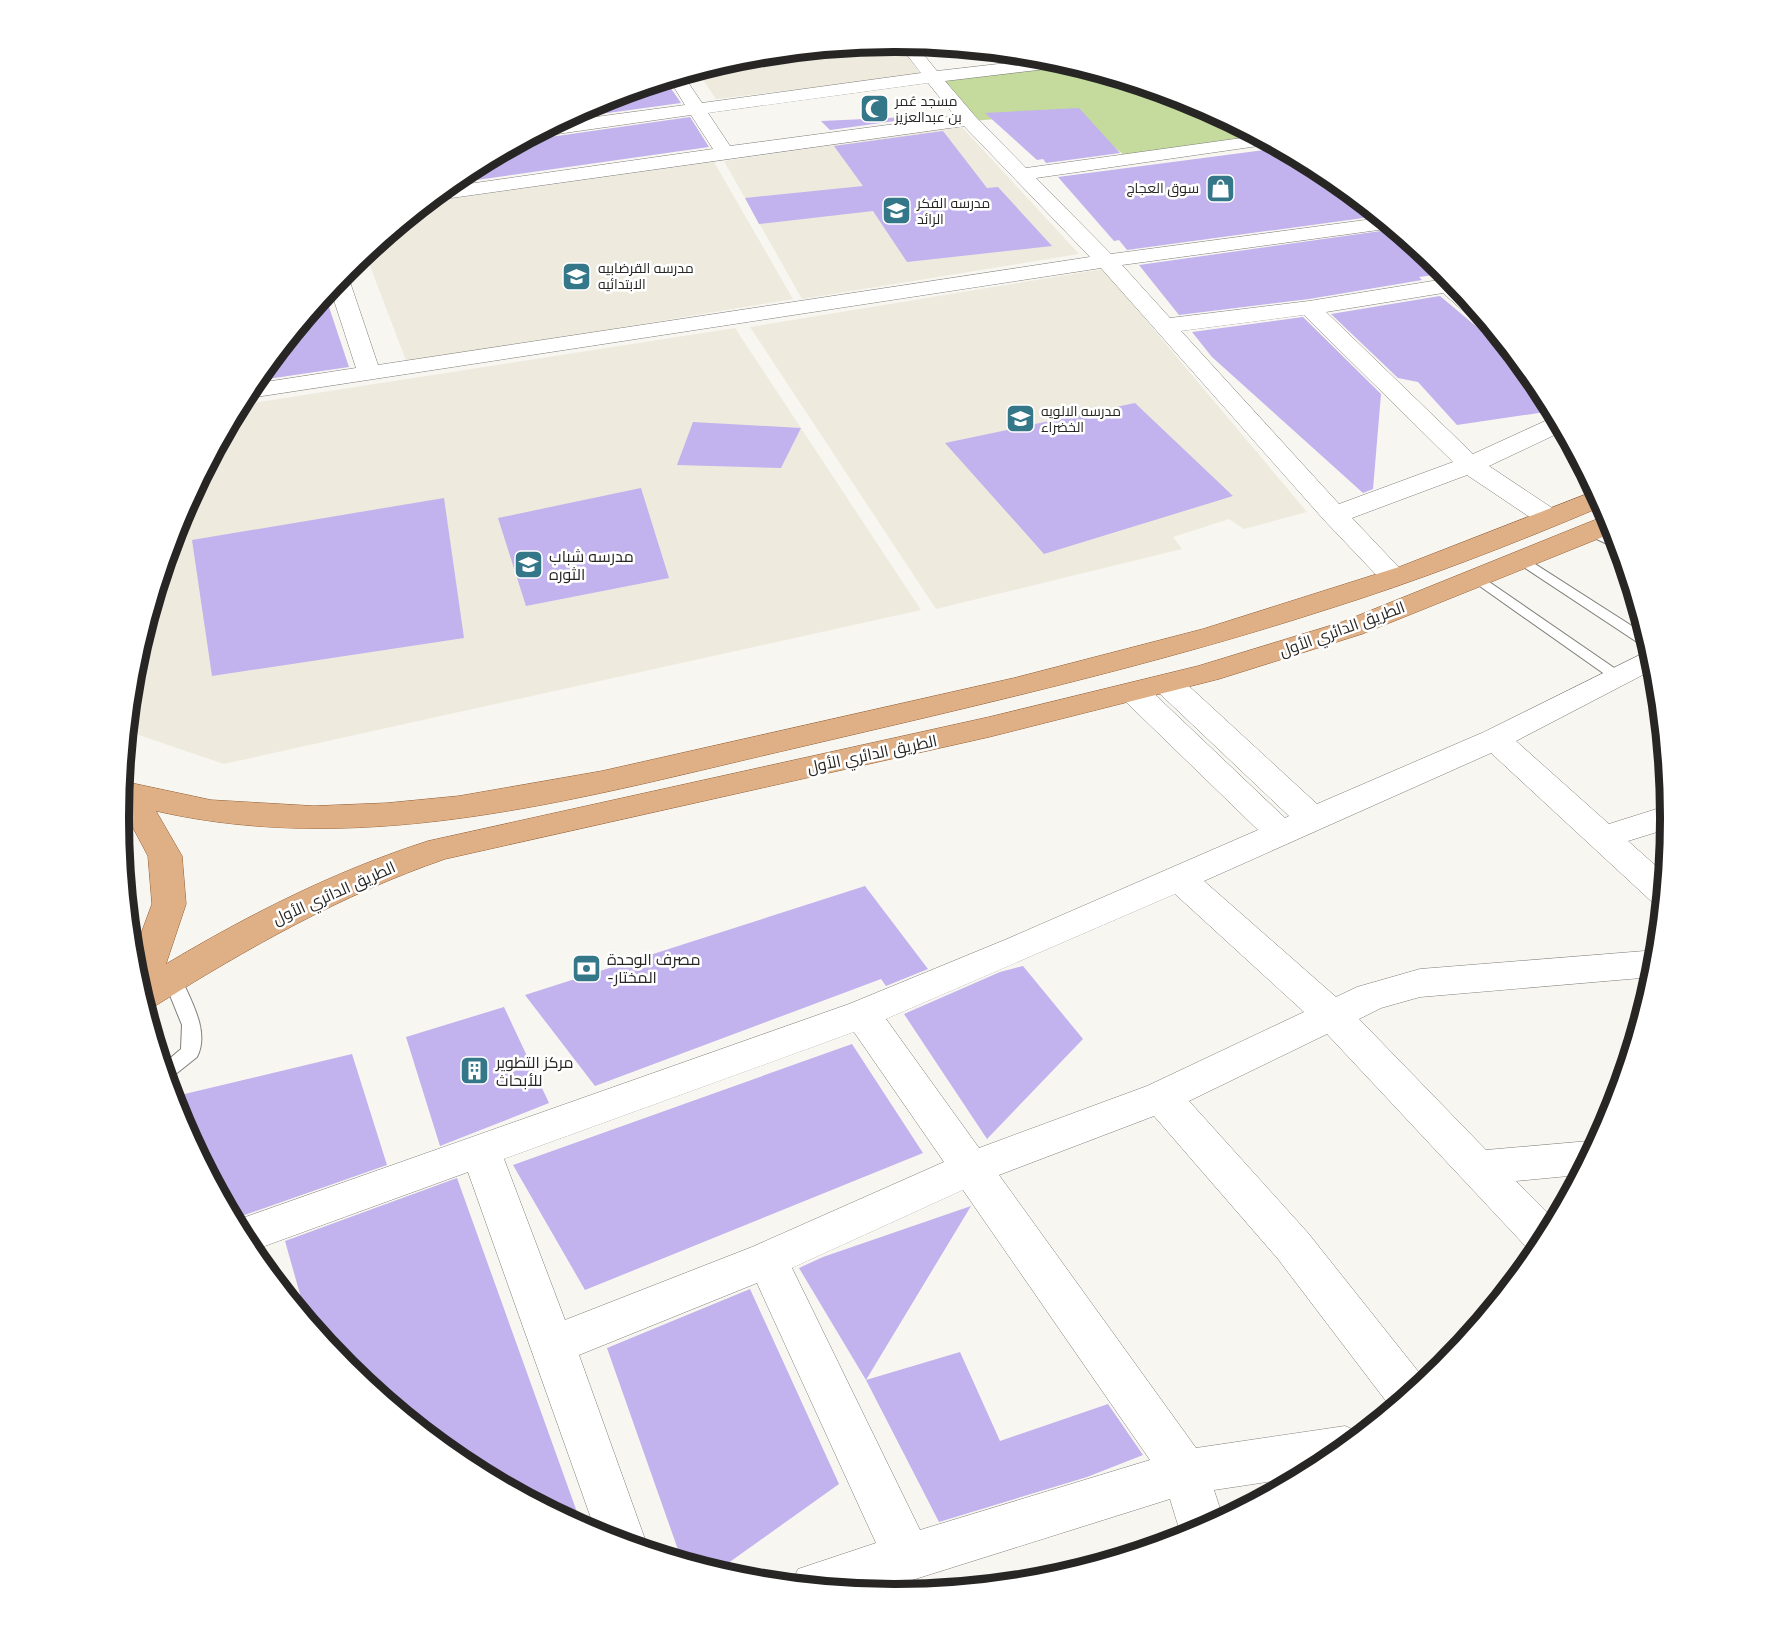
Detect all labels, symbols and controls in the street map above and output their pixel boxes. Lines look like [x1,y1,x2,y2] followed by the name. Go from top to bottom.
[858,93,890,125] mosque icon: مسجد عُمر بن عبدالعزيز
[894,93,962,125] place label: مسجد عُمر بن عبدالعزيز
[1204,172,1236,204] shop icon: سوق العجاج
[1126,180,1199,197] place label: سوق العجاج
[880,195,912,227] school or university icon: مدرسه الفكر الرائد
[916,195,990,227] place label: مدرسه الفكر الرائد
[561,260,593,292] school or university icon: مدرسه القرضابيه الابتدائيه
[598,260,694,292] place label: مدرسه القرضابيه الابتدائيه
[1004,403,1036,435] school or university icon: مدرسه الالويه الخضراء
[1041,403,1121,435] place label: مدرسه الالويه الخضراء
[549,547,634,584] place label: مدرسه شباب الثوره
[512,549,544,581] school or university icon: مدرسه شباب الثوره
[1277,597,1409,664] street label: الطريق الدائري الأول
[805,731,940,781] street label: الطريق الدائري الأول
[270,857,400,932] street label: الطريق الدائري الأول
[607,950,701,987] place label: مصرف الوحدة -المختار
[570,952,602,984] bank icon: مصرف الوحدة -المختار
[495,1053,574,1090] place label: مركز التطوير للأبحاث
[459,1055,491,1087] building icon: مركز التطوير للأبحاث

